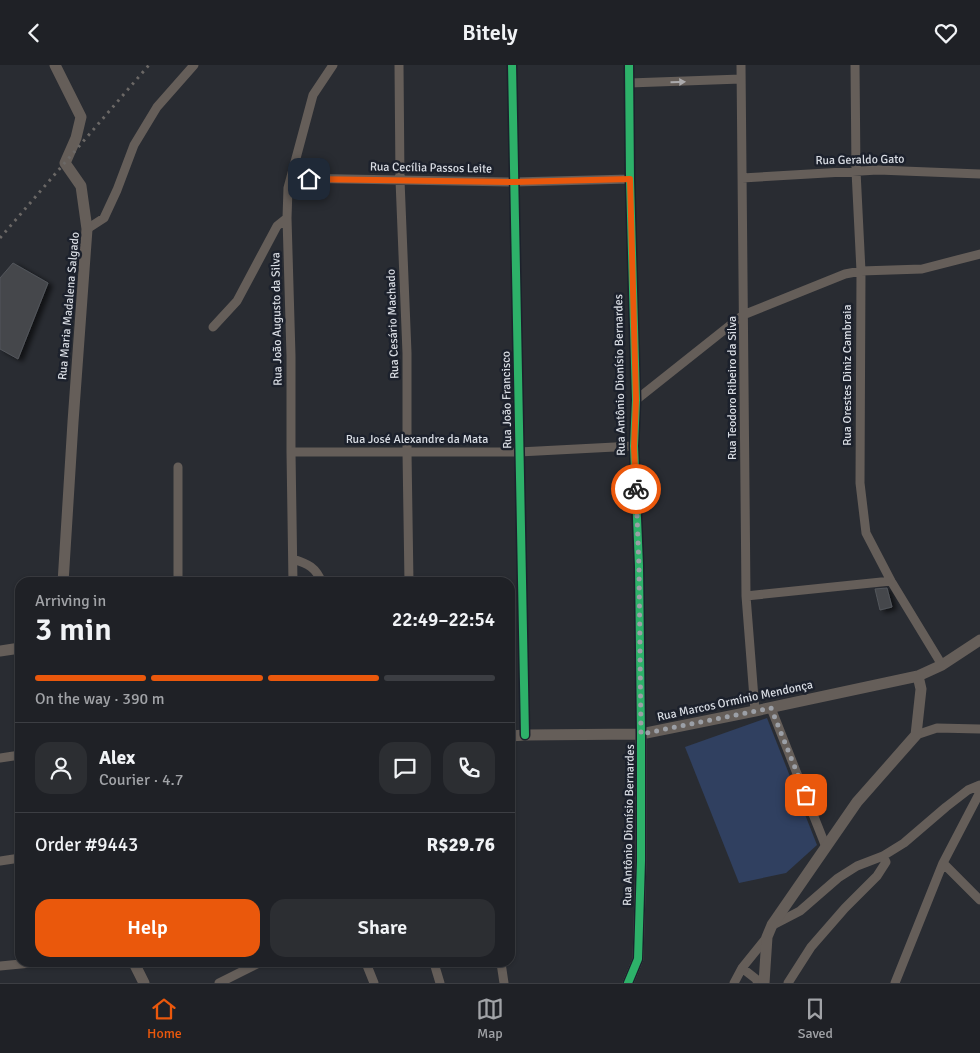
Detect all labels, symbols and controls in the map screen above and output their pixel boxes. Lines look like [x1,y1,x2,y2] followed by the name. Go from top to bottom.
[20,19,48,47] icon: back
[462,19,518,46] text: Bitely
[932,19,960,47] icon: heart
[670,77,686,85] one-way arrow
[815,152,905,168] street label: Rua Geraldo Gato
[288,158,330,200] pin
[370,159,492,177] street label: Rua Cecília Passos Leite
[295,165,323,193] icon: home
[55,231,83,381] street label: Rua Maria Madalena Salgado
[268,252,286,386] street label: Rua João Augusto da Silva
[384,269,402,379] street label: Rua Cesário Machado
[611,294,629,456] street label: Rua Antônio Dionísio Bernardes
[840,304,855,446] street label: Rua Orestes Diniz Cambraia
[725,316,740,460] street label: Rua Teodoro Ribeiro da Silva
[499,351,515,449] street label: Rua João Francisco
[346,432,488,447] street label: Rua José Alexandre da Mata
[611,464,661,514] courier
[622,475,650,503] icon: bike
[35,591,106,611] text: Arriving in
[392,608,495,632] text: 22:49–22:54
[35,610,112,649] text: 3 min
[656,677,814,725] street label: Rua Marcos Ormínio Mendonça
[35,689,165,709] text: On the way · 390 m
[35,742,87,794] button: person
[379,742,431,794] button: chat
[443,742,495,794] button: phone
[620,744,638,906] street label: Rua Antônio Dionísio Bernardes
[99,746,135,770] text: Alex
[99,770,183,790] text: Courier · 4.7
[785,774,827,816] pin
[792,781,820,809] icon: bag
[35,833,138,857] text: Order #9443
[427,833,495,857] text: R$29.76
[35,899,260,957] button: Help
[270,899,495,957] button: Share
[147,995,182,1042] tab: Home
[476,995,504,1042] tab: Map
[798,995,833,1042] tab: Saved

